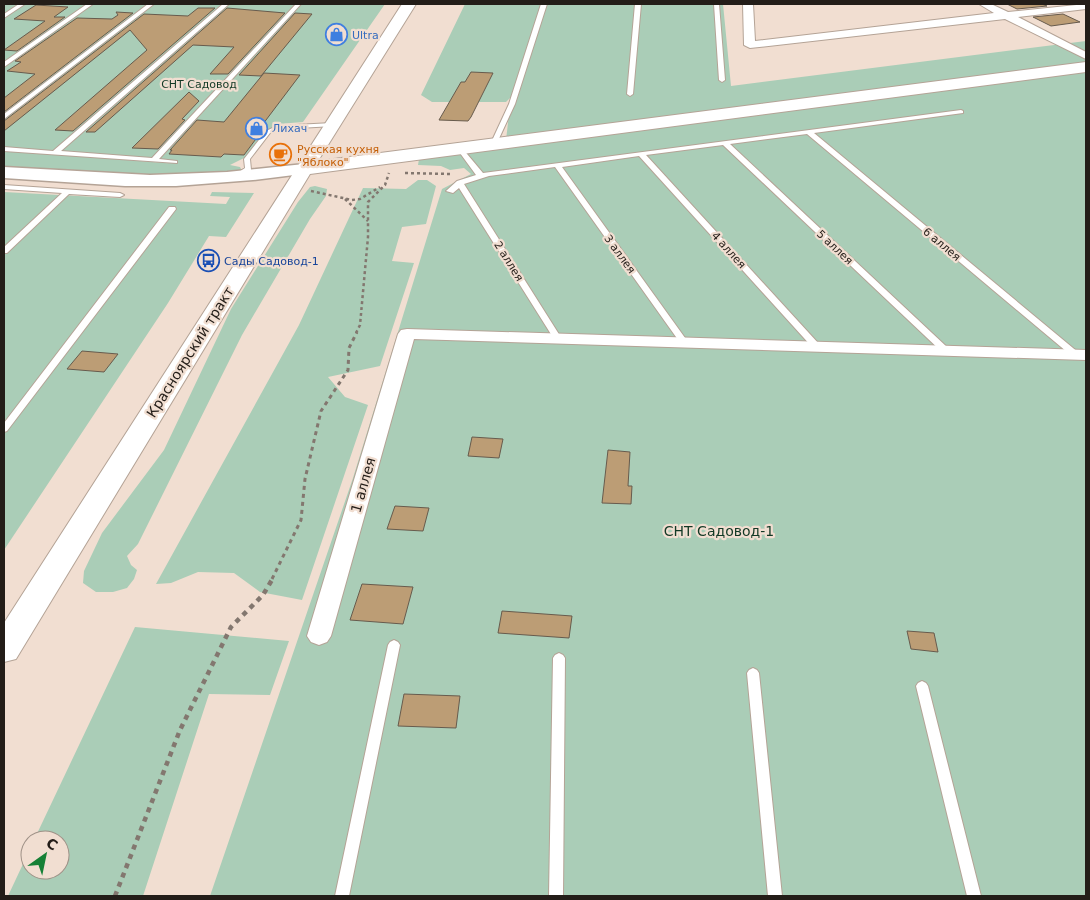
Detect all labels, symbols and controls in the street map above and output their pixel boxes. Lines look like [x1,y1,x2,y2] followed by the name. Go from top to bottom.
[324,23,348,47] shop icon: Ultra
[352,29,379,42] place label: Ultra
[161,78,237,91] park label: СНТ Садовод
[244,116,268,140] shop icon: Лихач
[272,122,307,135] place label: Лихач
[269,143,293,167] cafe icon: Русская кухня "Яблоко"
[297,143,379,169] place label: Русская кухня "Яблоко"
[920,225,963,264] street label: 6 аллея
[814,227,855,267] street label: 5 аллея
[709,229,748,271] street label: 4 аллея
[601,232,638,276] street label: 3 аллея
[491,239,526,284] street label: 2 аллея
[196,249,220,273] bus stop icon: Сады Садовод-1
[224,255,319,268] place label: Сады Садовод-1
[143,284,237,420] street label: Красноярский тракт
[347,455,379,515] street label: 1 аллея
[664,523,774,539] park label: СНТ Садовод-1
[20,830,70,880] north arrow
[43,835,61,854] text: С

